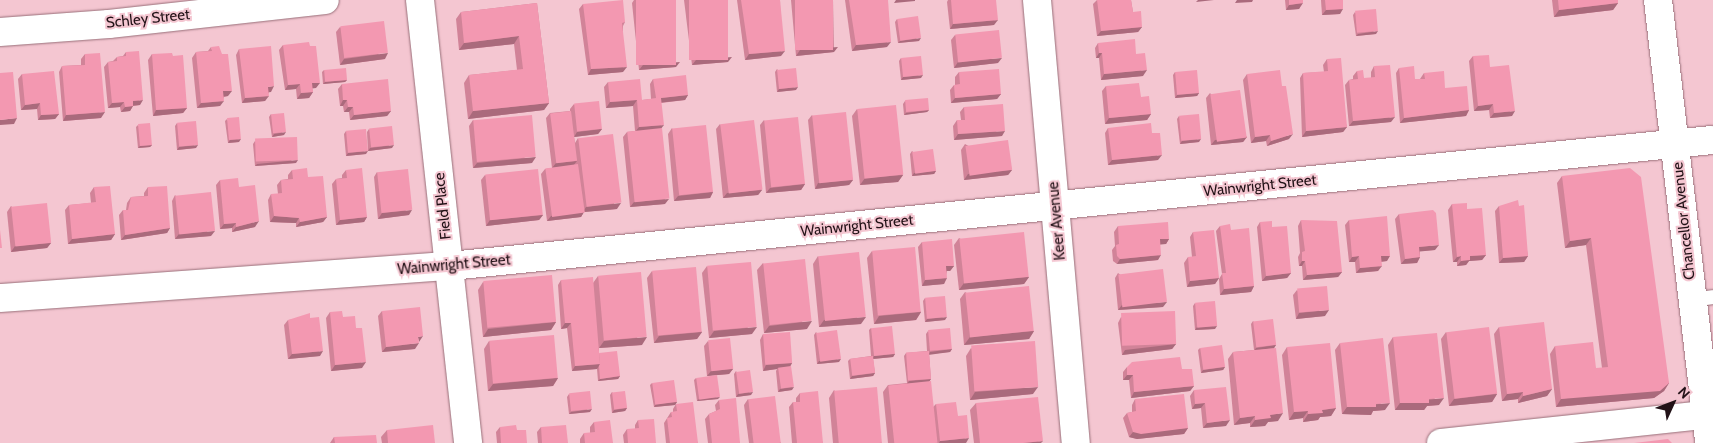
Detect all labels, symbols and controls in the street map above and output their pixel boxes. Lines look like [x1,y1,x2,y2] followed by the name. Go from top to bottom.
[105,6,191,32] street label: Schley Street
[1669,161,1699,281] street label: Chancellor Avenue
[1203,171,1317,201] street label: Wainwright Street
[431,172,455,240] street label: Field Place
[1045,181,1069,261] street label: Keer Avenue
[800,211,914,241] street label: Wainwright Street
[397,251,511,279] street label: Wainwright Street
[1648,378,1698,428] north arrow
[1674,383,1694,403] text: N

